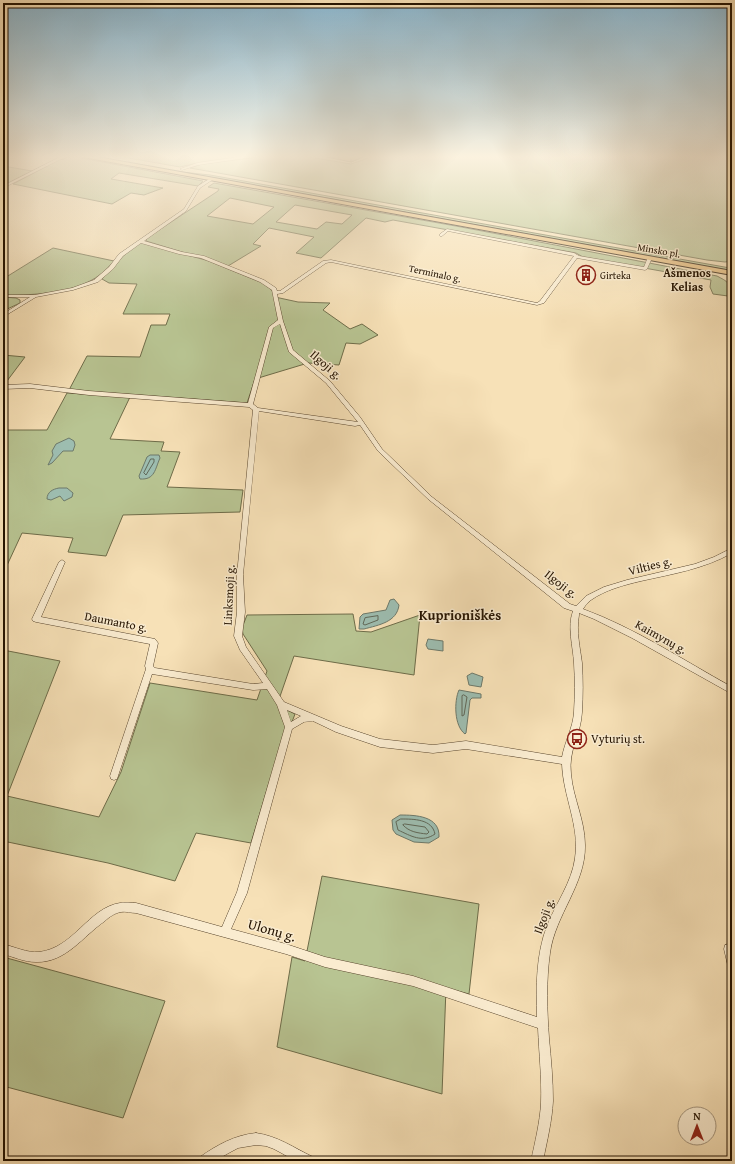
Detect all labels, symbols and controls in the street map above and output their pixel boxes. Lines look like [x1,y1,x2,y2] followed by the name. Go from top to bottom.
[636,239,682,262] street label: Minsko pl.
[407,261,462,286] street label: Terminalo g.
[575,264,597,286] building icon: Girteka
[663,264,711,295] district label: Ašmenos Kelias
[600,268,631,283] place label: Girteka
[307,346,346,383] street label: Ilgoji g.
[626,552,673,579] street label: Vilties g.
[218,564,239,626] street label: Linksmoji g.
[541,565,581,602] street label: Ilgoji g.
[419,605,501,625] district label: Kuprioniškės
[83,607,149,636] street label: Daumanto g.
[632,615,690,658] street label: Kaimynų g.
[566,728,588,750] bus stop icon: Vyturių st.
[591,730,645,747] place label: Vyturių st.
[529,895,558,936] street label: Ilgoji g.
[246,914,298,946] street label: Ulonų g.
[677,1106,717,1146] north arrow
[693,1108,701,1124] text: N

